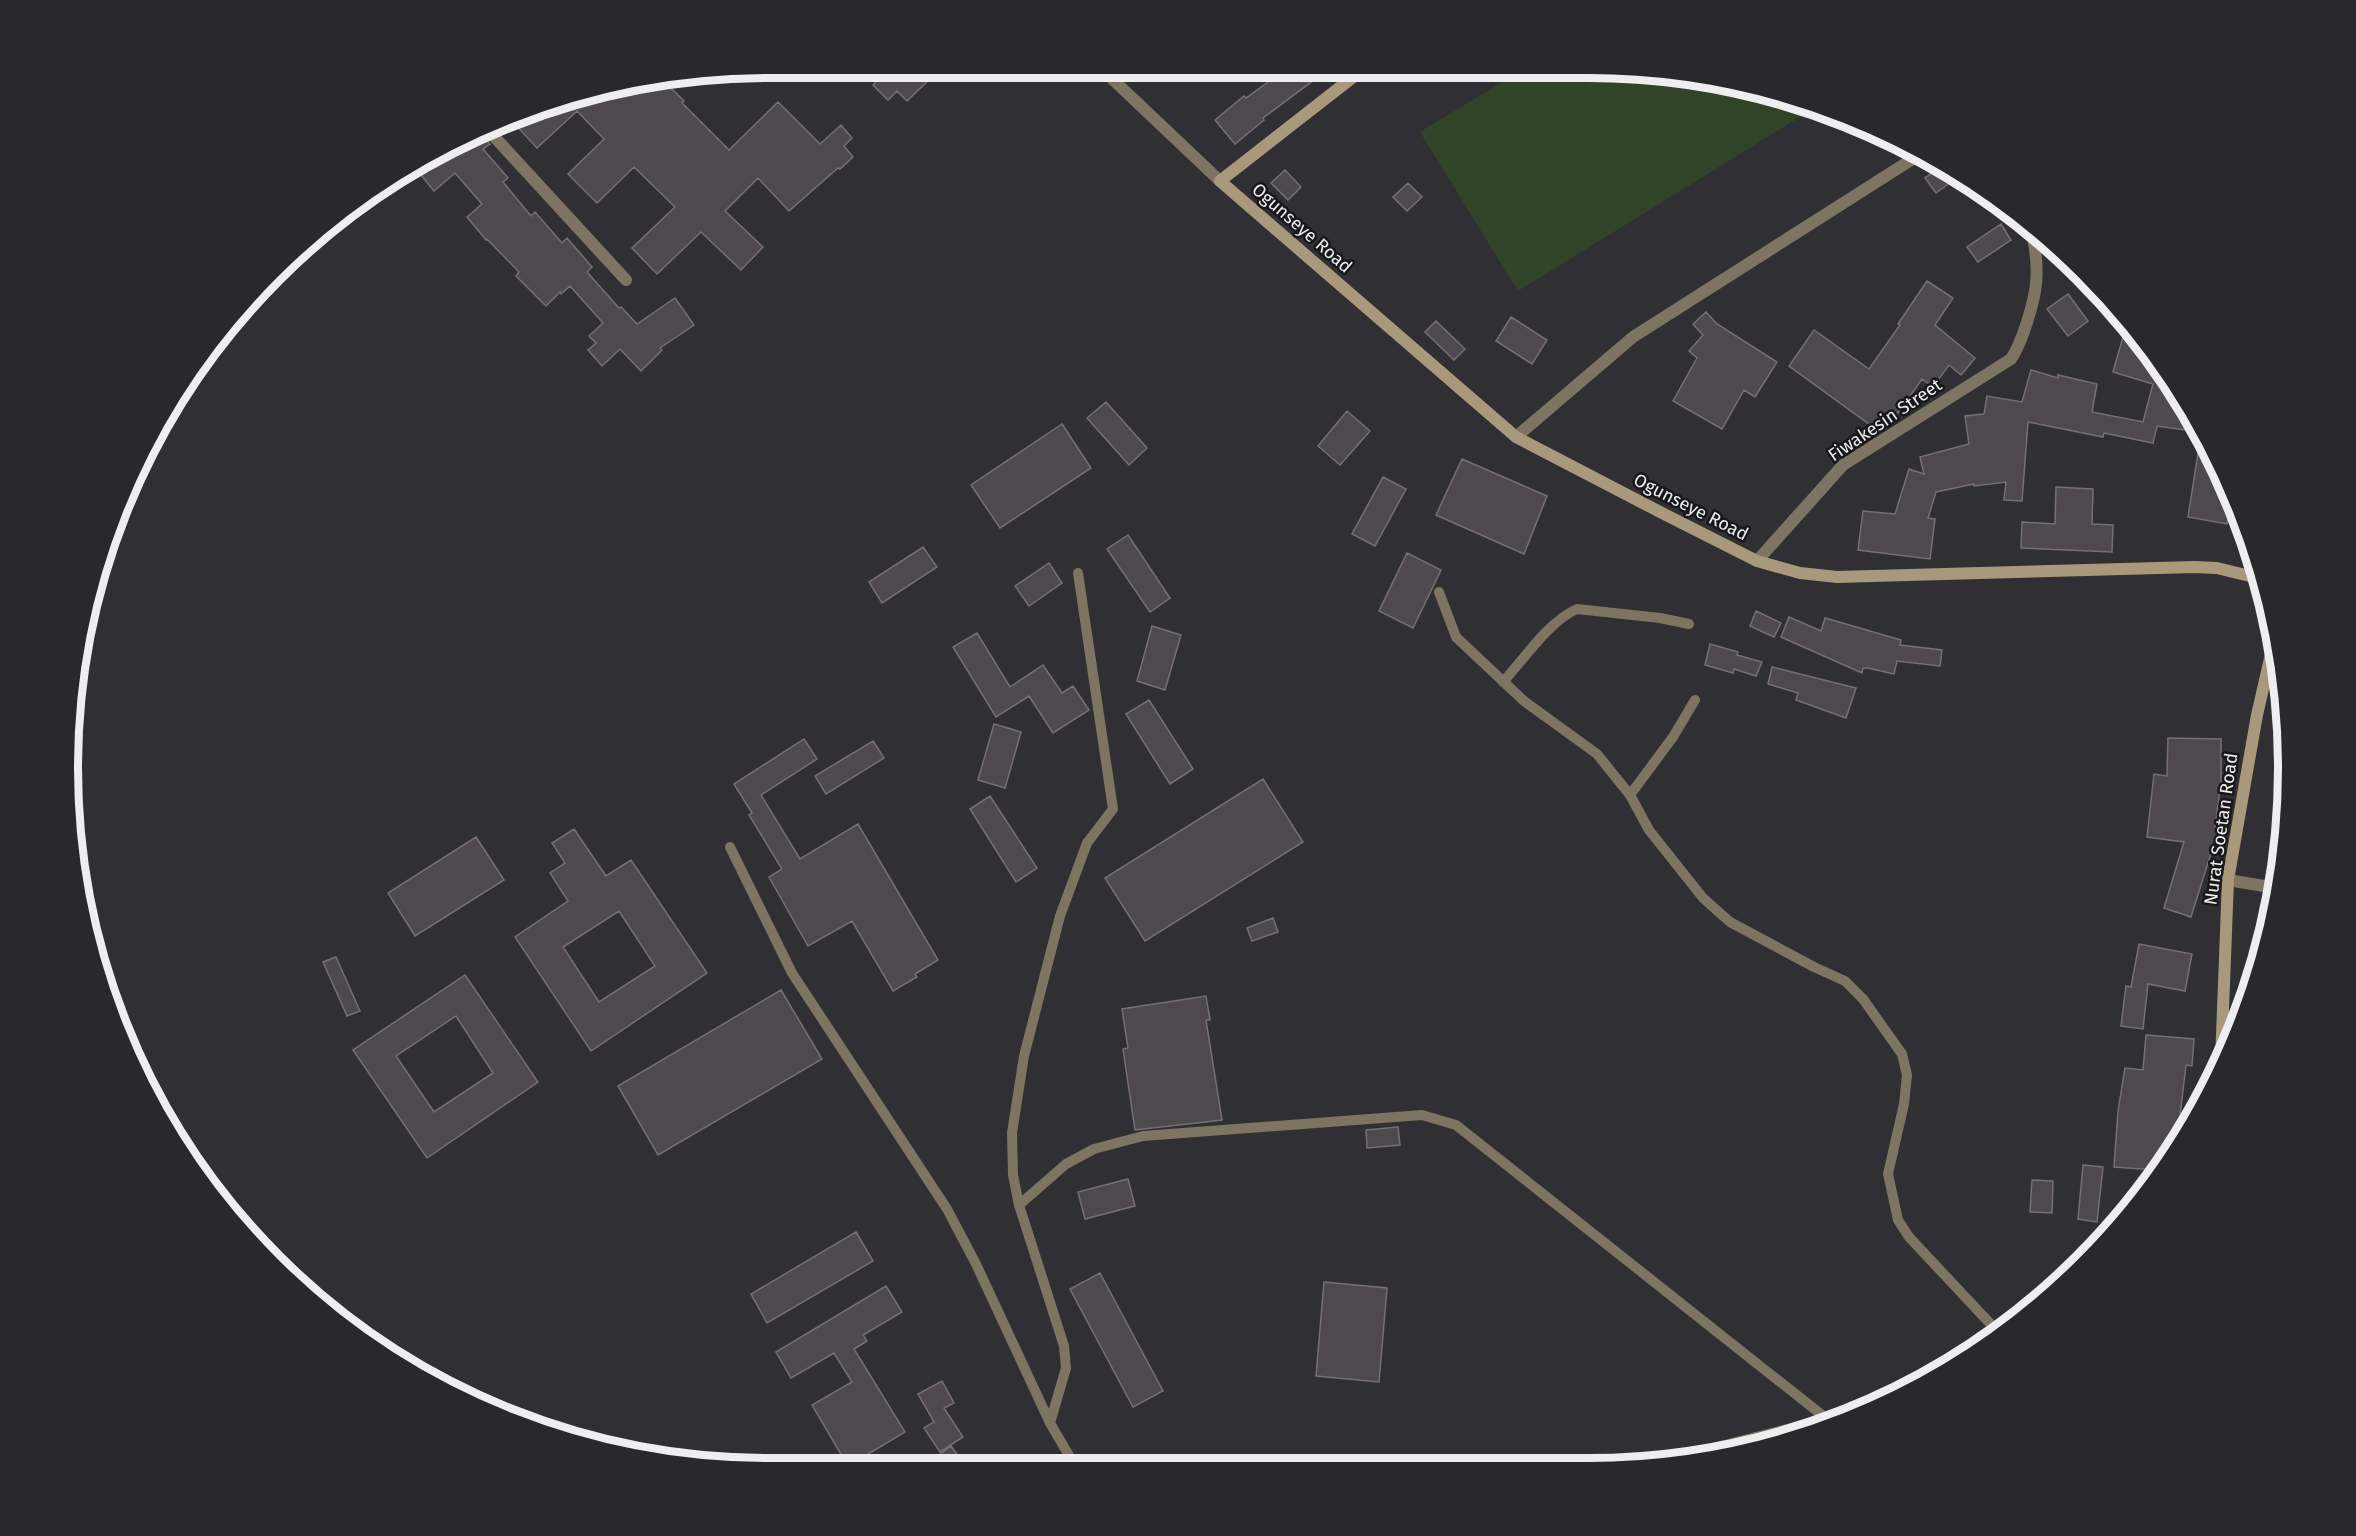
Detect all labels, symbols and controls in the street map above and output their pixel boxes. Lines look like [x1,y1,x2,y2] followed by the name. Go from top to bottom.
[1247,178,1357,278] street label: Ogunseye Road
[1824,374,1946,466] street label: Fiwakesin Street
[1630,469,1752,545] street label: Ogunseye Road
[2199,752,2243,906] street label: Nurat Soetan Road

